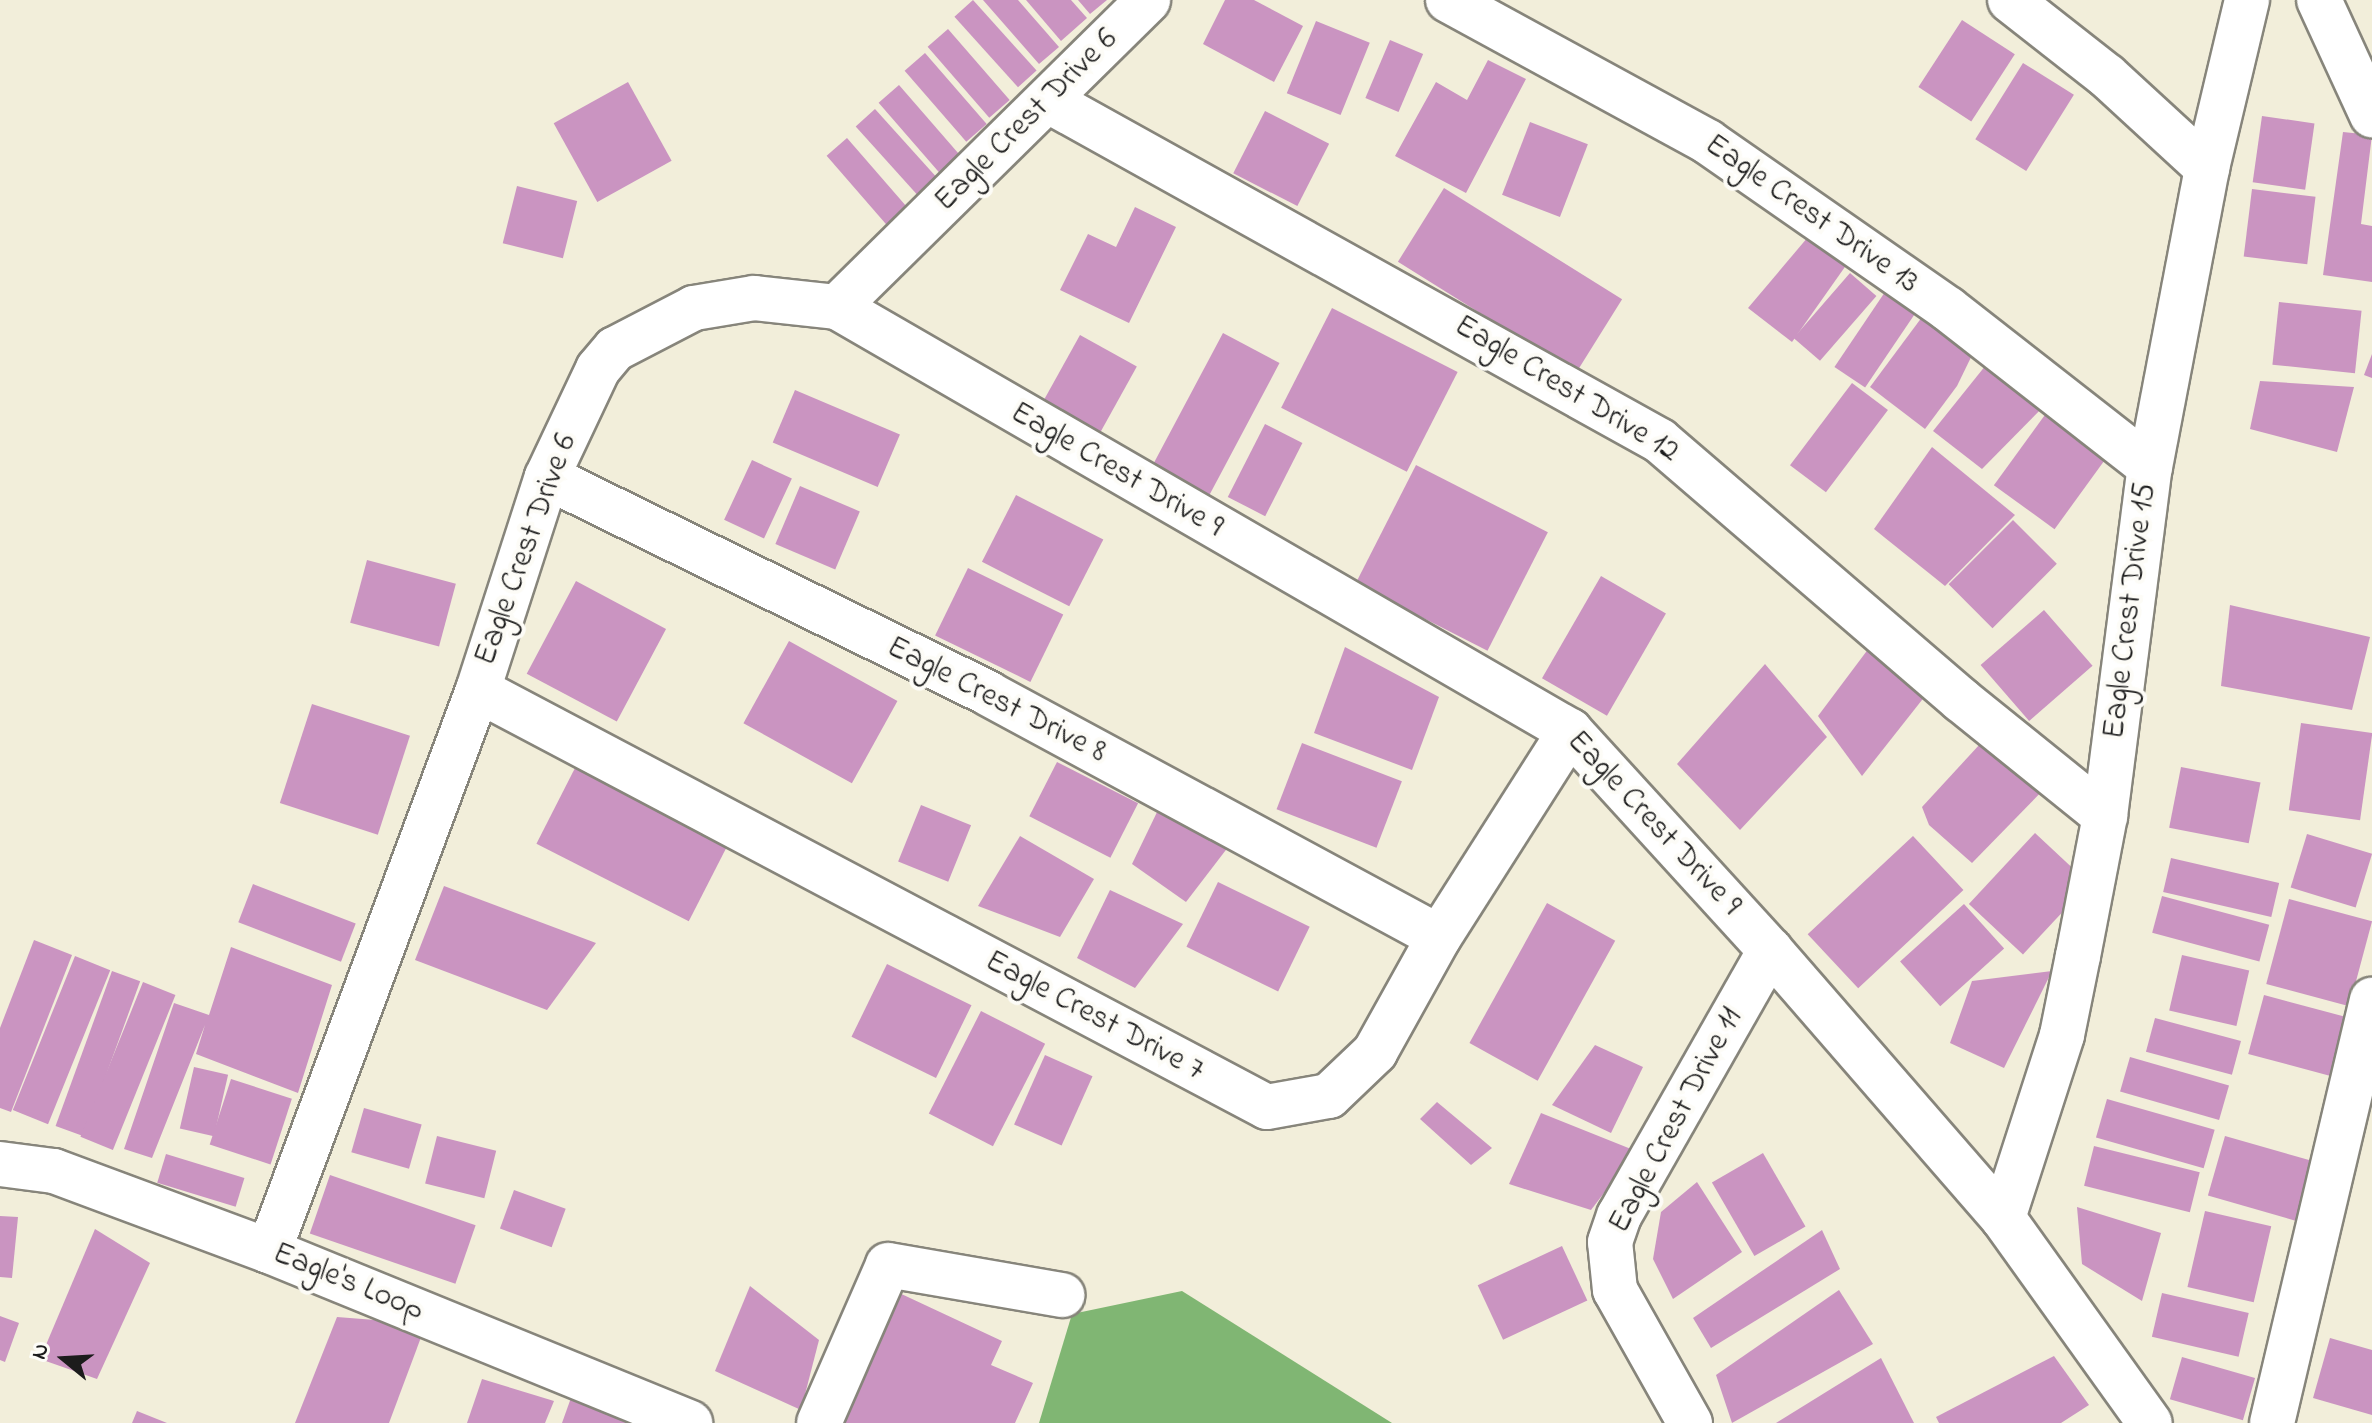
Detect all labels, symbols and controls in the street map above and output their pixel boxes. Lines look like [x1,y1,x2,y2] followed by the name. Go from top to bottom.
[927,21,1127,221] street label: Eagle Crest Drive 6
[1697,127,1925,303] street label: Eagle Crest Drive 13
[1447,308,1685,472] street label: Eagle Crest Drive 12
[1003,395,1229,547] street label: Eagle Crest Drive 9
[467,429,587,671] street label: Eagle Crest Drive 6
[2096,481,2166,741] street label: Eagle Crest Drive 15
[880,629,1112,773] street label: Eagle Crest Drive 8
[1558,724,1748,924] street label: Eagle Crest Drive 9
[978,943,1210,1091] street label: Eagle Crest Drive 7
[1601,1002,1753,1240] street label: Eagle Crest Drive 11
[267,1235,429,1331] street label: Eagle's Loop
[24,1319,104,1399] north arrow
[24,1340,59,1364] text: N

